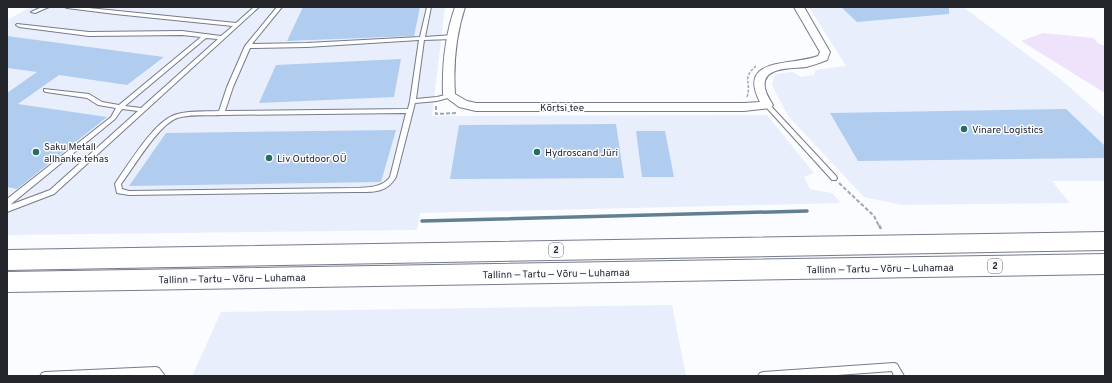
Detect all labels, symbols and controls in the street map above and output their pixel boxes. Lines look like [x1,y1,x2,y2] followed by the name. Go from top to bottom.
[540,102,584,115] street label: Kõrtsi tee
[959,124,969,134] marker: Vinare Logistics
[972,124,1044,137] place label: Vinare Logistics
[44,141,109,166] place label: Saku Metall allhanke tehas
[31,147,41,157] marker: Saku Metall allhanke tehas
[532,147,542,157] marker: Hydroscand Jüri
[545,147,618,160] place label: Hydroscand Jüri
[264,153,274,163] marker: Liv Outdoor OÜ
[277,153,347,166] place label: Liv Outdoor OÜ
[549,243,563,257] road number: 2
[988,259,1002,273] road number: 2
[806,262,954,277] street label: Tallinn — Tartu — Võru — Luhamaa
[482,267,630,282] street label: Tallinn — Tartu — Võru — Luhamaa
[158,272,306,287] street label: Tallinn — Tartu — Võru — Luhamaa

